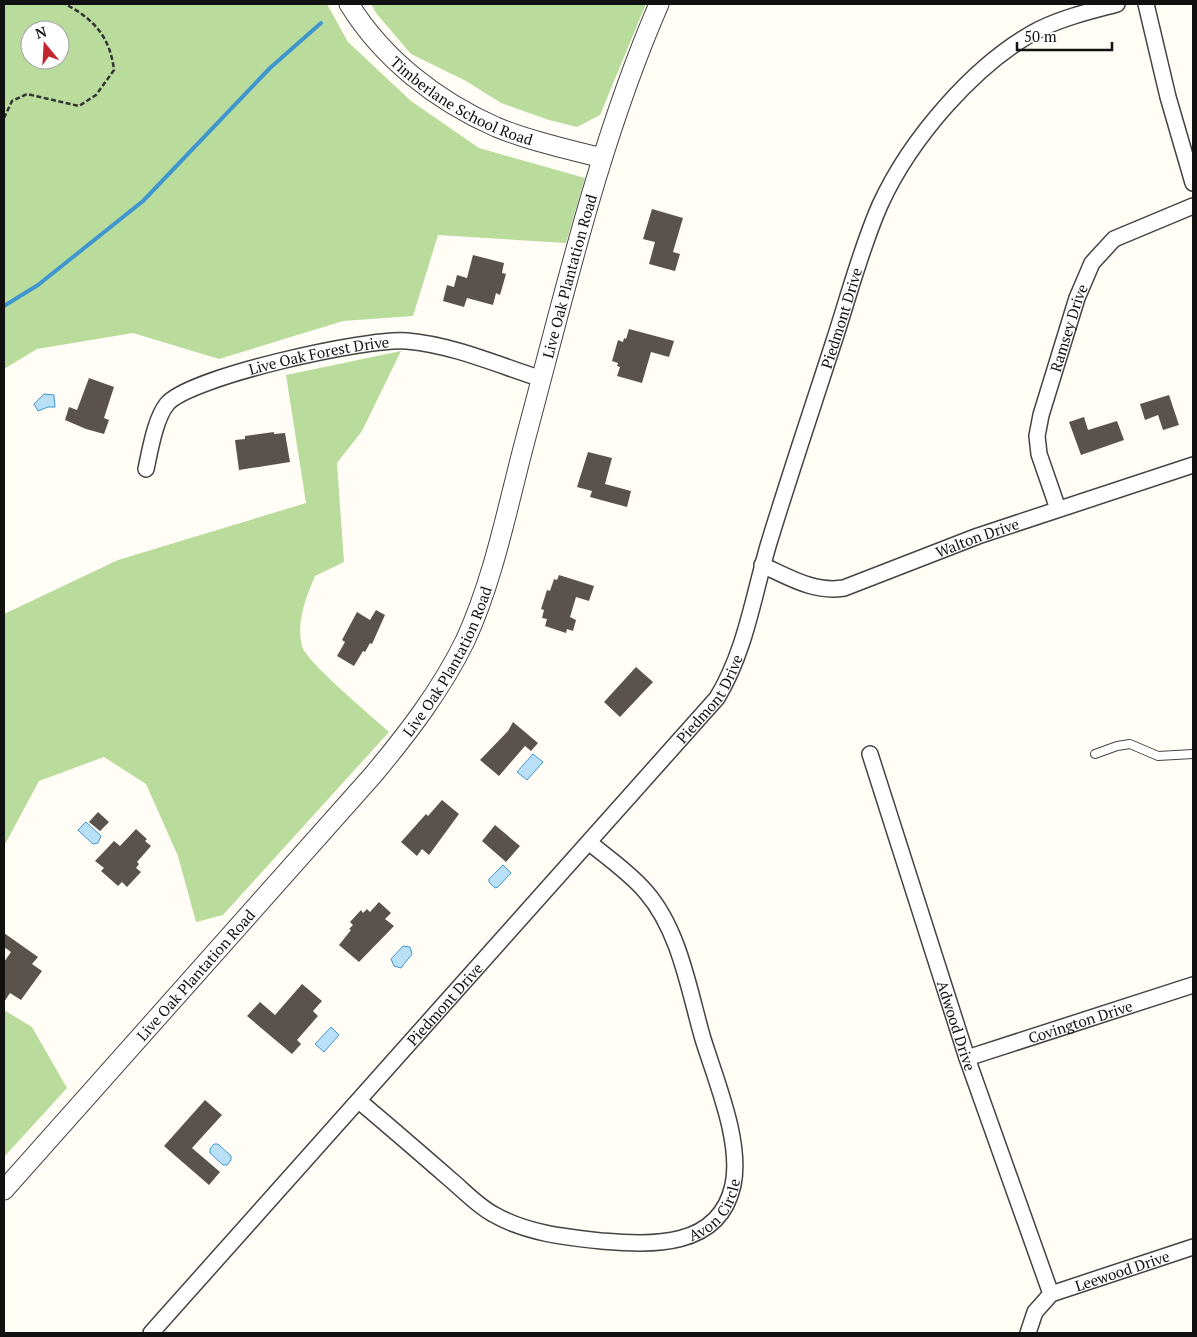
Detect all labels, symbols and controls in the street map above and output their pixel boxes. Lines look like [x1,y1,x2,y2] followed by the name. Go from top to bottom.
[20,20,70,70] north arrow
[1017,20,1112,52] scale bar
[33,21,49,43] text: N
[1024,26,1057,46] text: 50 m
[387,52,536,149] street label: Timberlane School Road
[537,192,601,360] street label: Live Oak Plantation Road
[816,265,866,371] street label: Piedmont Drive
[1045,281,1092,374] street label: Ramsey Drive
[246,331,390,379] street label: Live Oak Forest Drive
[932,513,1021,562] street label: Walton Drive
[398,584,496,740] street label: Live Oak Plantation Road
[672,651,747,747] street label: Piedmont Drive
[132,905,259,1045] street label: Live Oak Plantation Road
[402,958,487,1049] street label: Piedmont Drive
[933,978,981,1073] street label: Adwood Drive
[1026,995,1135,1048] street label: Covington Drive
[686,1177,744,1245] street label: Avon Circle
[1072,1246,1172,1295] street label: Leewood Drive

